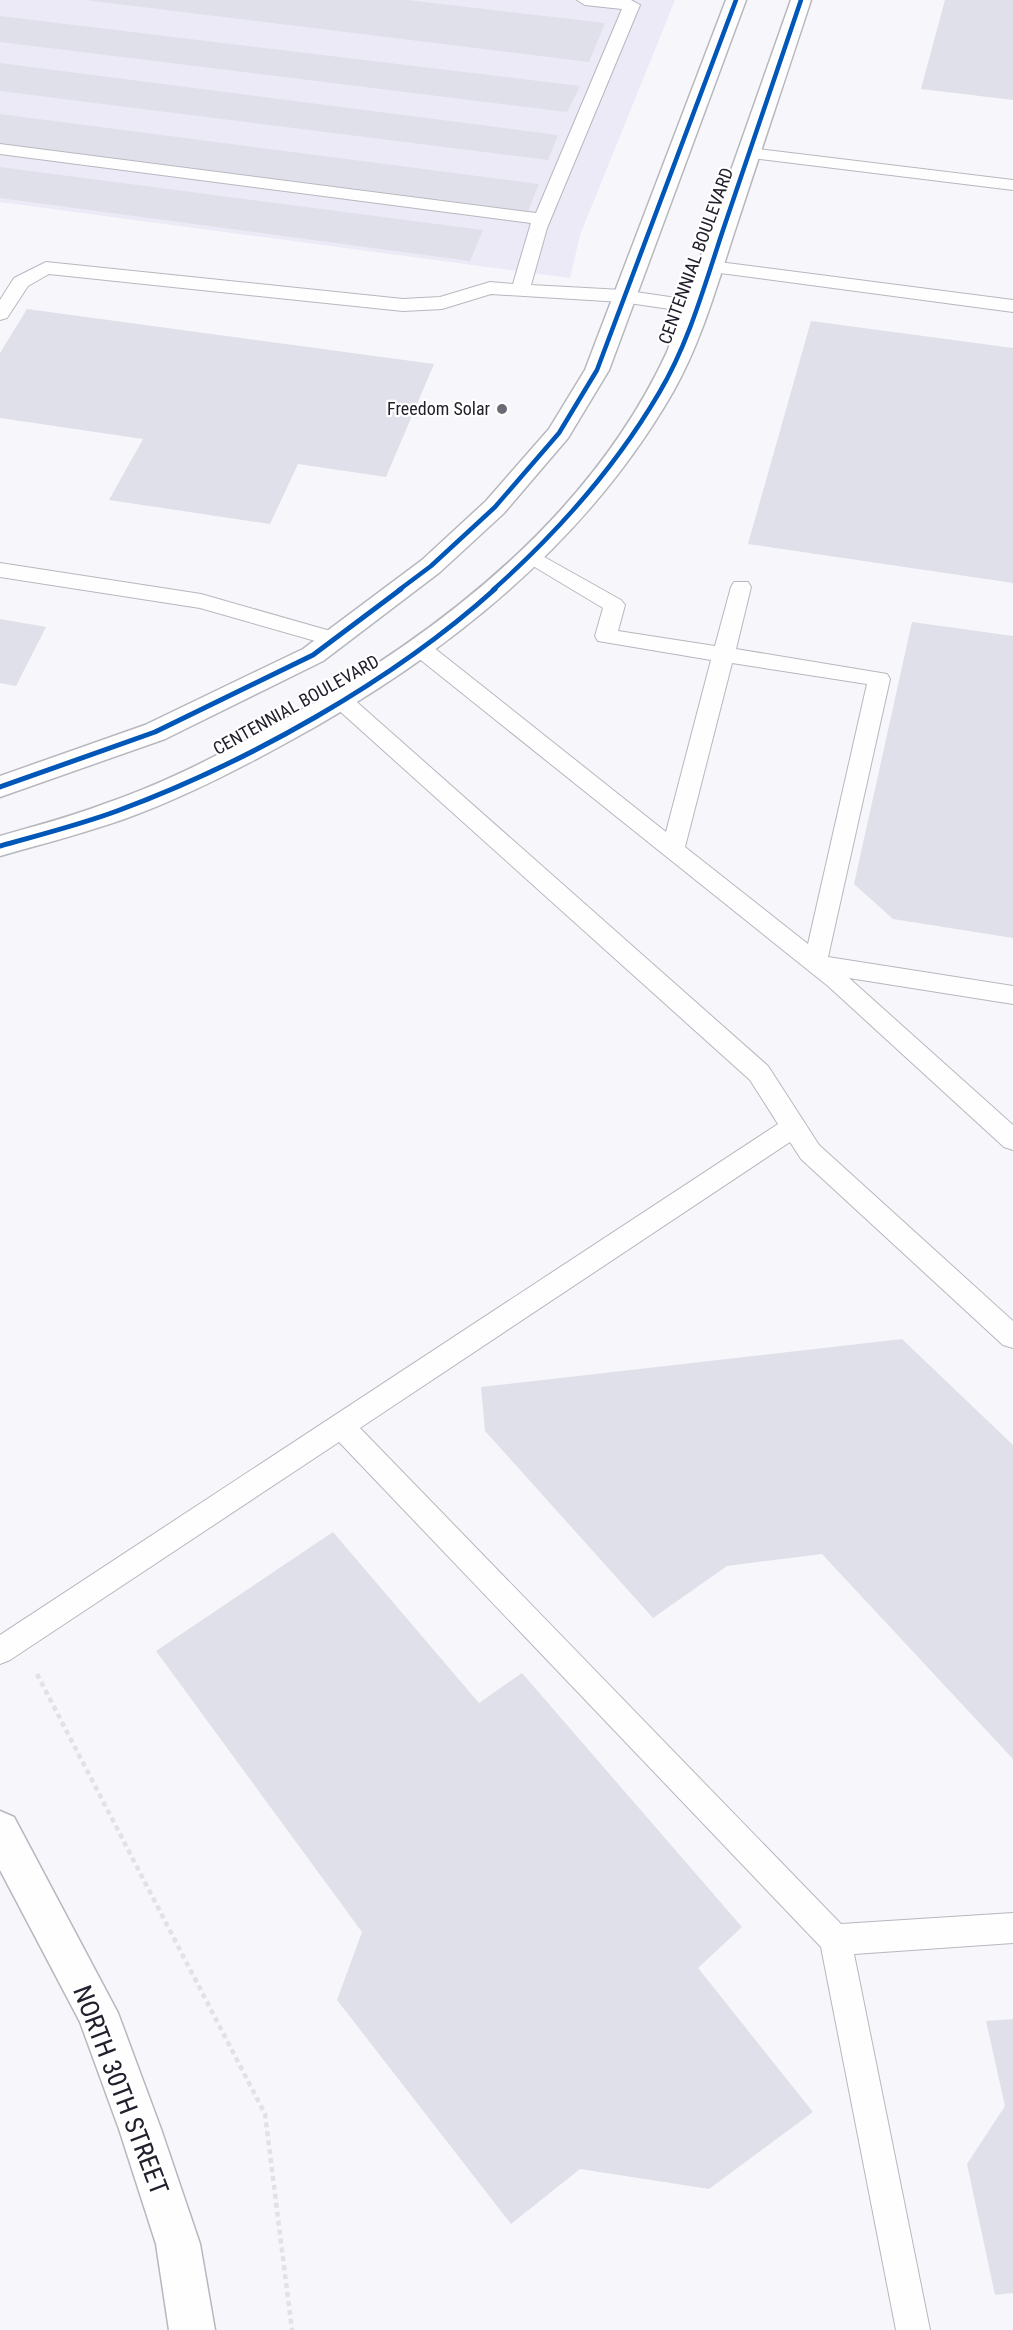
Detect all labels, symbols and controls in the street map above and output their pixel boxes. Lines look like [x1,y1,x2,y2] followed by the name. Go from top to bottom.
[654,165,737,347] street label: CENTENNIAL BOULEVARD
[387,398,491,419] place label: Freedom Solar
[495,402,509,416] marker: Freedom Solar
[209,650,382,759] street label: CENTENNIAL BOULEVARD
[67,1981,175,2199] street label: NORTH 30TH STREET

